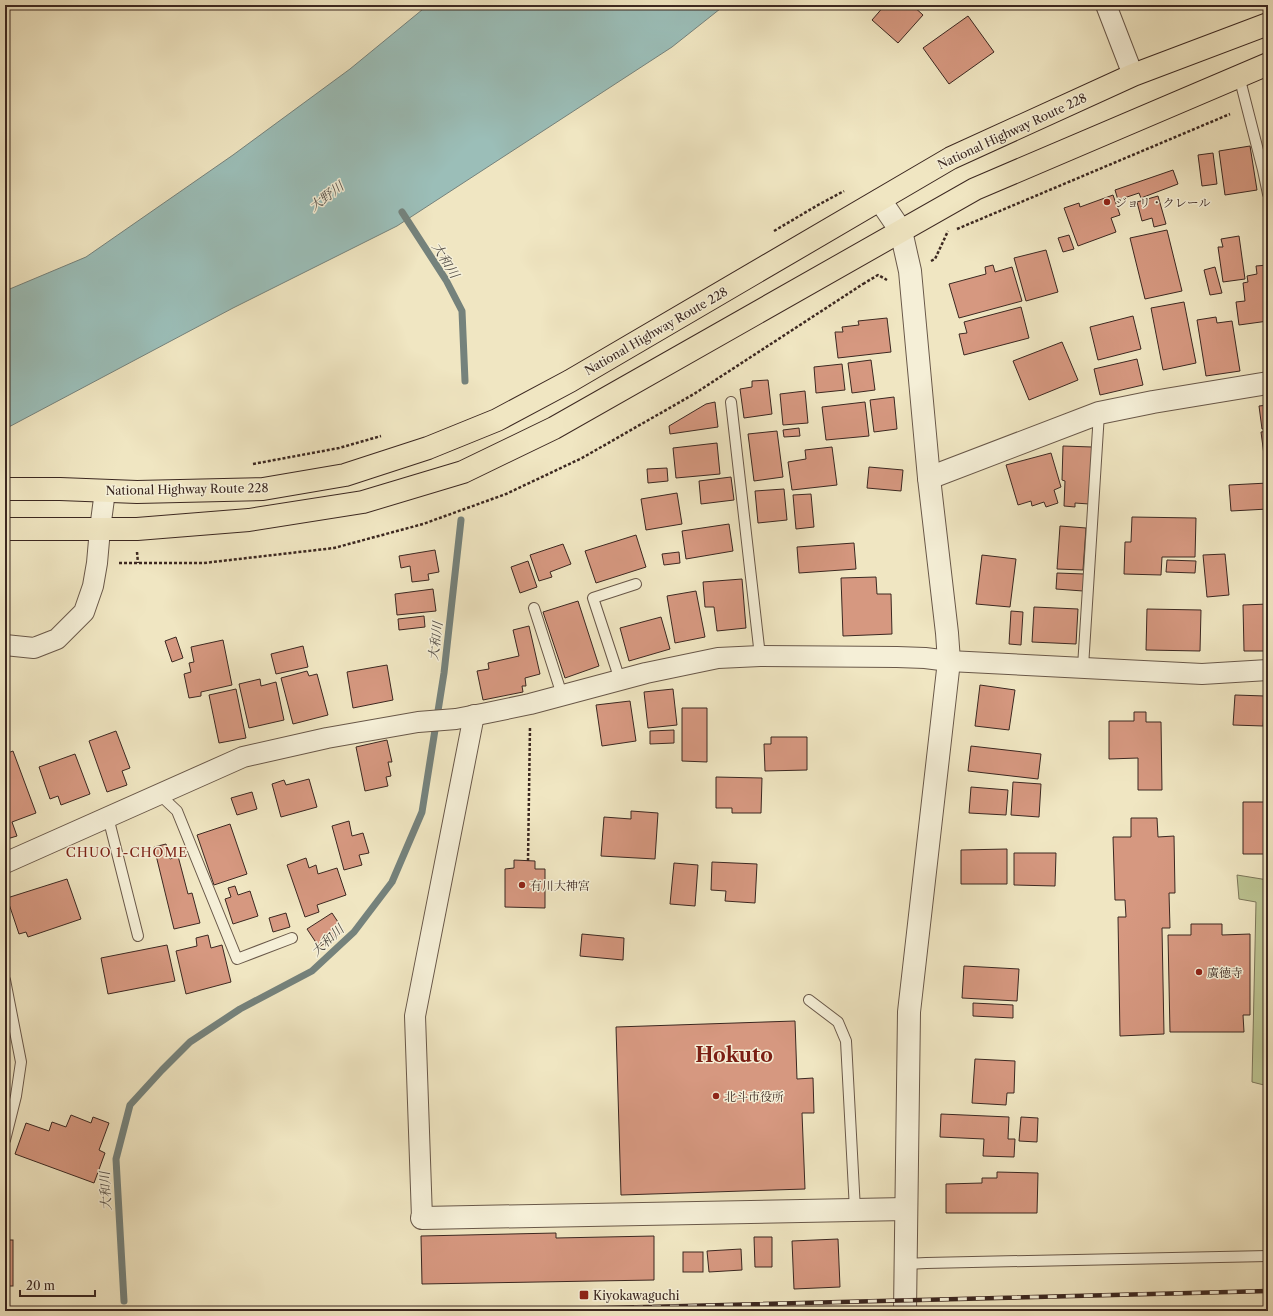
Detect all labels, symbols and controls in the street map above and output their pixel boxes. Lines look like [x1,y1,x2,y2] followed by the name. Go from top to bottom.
[935,90,1089,172] street label: National Highway Route 228
[306,177,348,214] water label: 大野川
[1115,195,1211,210] place label: ジョリ・クレール
[1102,197,1112,207] marker: ジョリ・クレール
[429,239,464,282] water label: 大和川
[582,284,730,378] street label: National Highway Route 228
[105,480,269,498] street label: National Highway Route 228
[425,619,446,661] water label: 大和川
[66,844,188,860] district label: CHUO 1-CHOME
[530,878,590,893] place label: 有川大神宮
[517,880,527,890] marker: 有川大神宮
[307,919,348,959] water label: 大和川
[1207,965,1243,980] place label: 廣徳寺
[1194,967,1204,977] marker: 廣徳寺
[695,1043,773,1067] district label: Hokuto
[724,1089,784,1104] place label: 北斗市役所
[711,1091,721,1101] marker: 北斗市役所
[96,1169,114,1211] water label: 大和川
[20,1272,95,1298] scale bar
[26,1278,55,1293] text: 20 m
[593,1288,680,1303] place label: Kiyokawaguchi
[578,1289,590,1301] marker: Kiyokawaguchi

